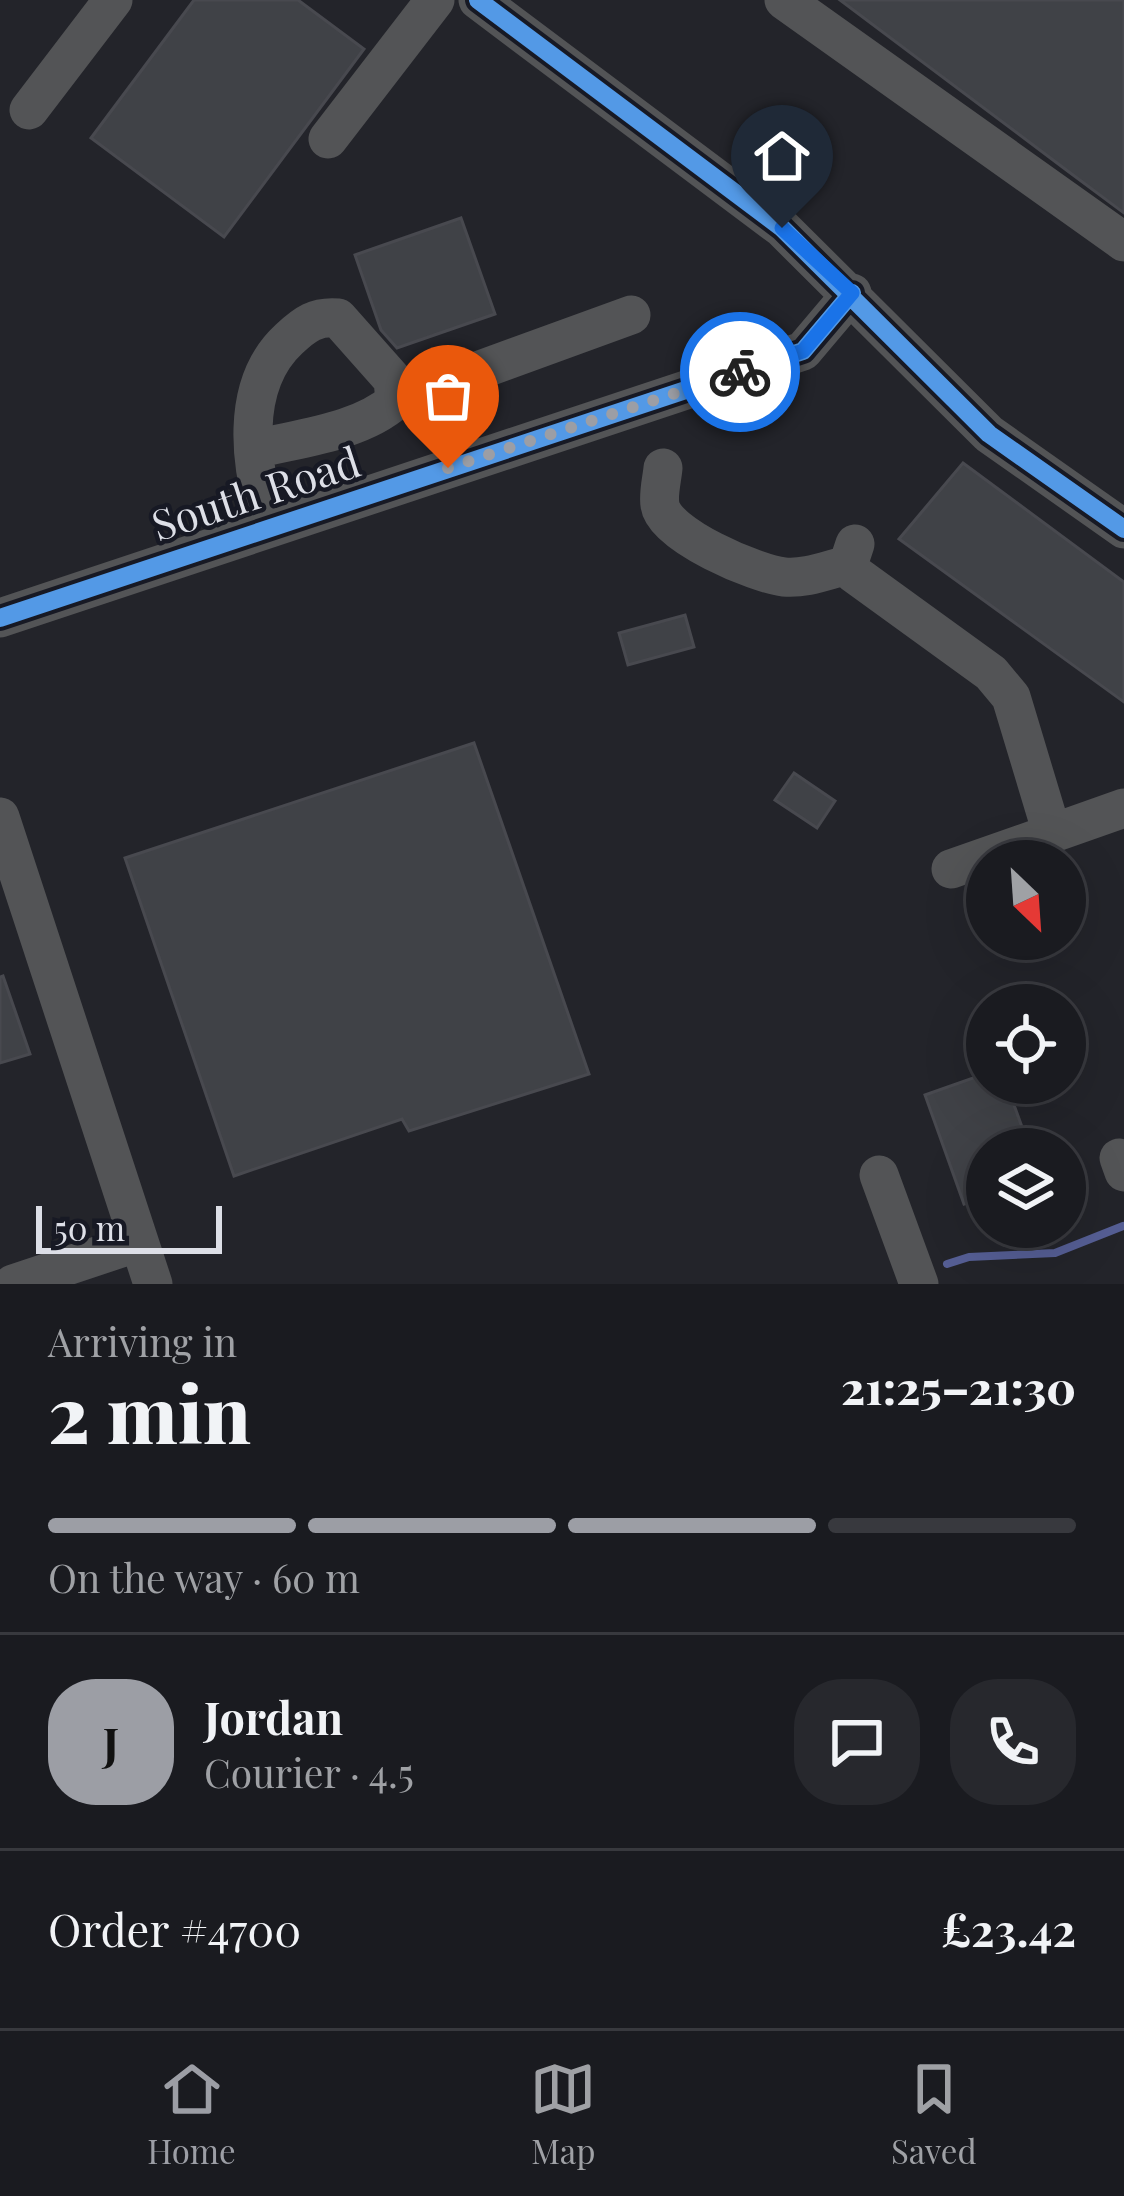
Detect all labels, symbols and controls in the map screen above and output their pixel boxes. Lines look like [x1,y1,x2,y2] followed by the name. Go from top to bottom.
[731,105,833,228] pin
[749,123,815,189] icon: home
[680,312,800,432] courier
[707,339,773,405] icon: bike
[397,345,499,468] pin
[415,363,481,429] icon: bag
[144,432,367,552] street label: South Road
[966,840,1086,960] north arrow
[966,840,1086,1248] map controls
[966,984,1086,1104] button: locate
[966,1128,1086,1248] button: layers
[36,1200,222,1253] scale bar
[54,1205,125,1249] text: 50 m
[48,1315,237,1367] text: Arriving in
[841,1356,1076,1416] text: 21:25–21:30
[48,1360,251,1464] text: 2 min
[48,1551,360,1603] text: On the way · 60 m
[794,1679,920,1805] button: chat
[950,1679,1076,1805] button: phone
[204,1686,343,1746] text: Jordan
[103,1712,119,1772] text: J
[204,1746,414,1798] text: Courier · 4.5
[48,1898,301,1958] text: Order #4700
[941,1898,1076,1958] text: £23.42
[147,2056,236,2172] tab: Home
[530,2056,596,2172] tab: Map
[891,2056,977,2172] tab: Saved

